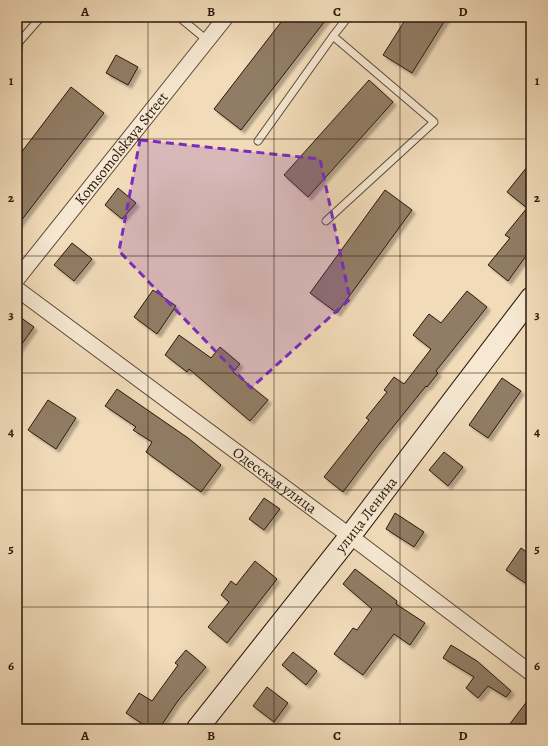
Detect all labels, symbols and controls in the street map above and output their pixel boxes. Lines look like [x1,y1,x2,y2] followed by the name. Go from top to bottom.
[80,3,90,20] text: A
[207,3,215,20] text: B
[333,3,341,20] text: C
[458,3,468,20] text: D
[9,72,14,89] text: 1
[535,72,540,89] text: 1
[70,88,172,209] street label: Komsomolskaya Street
[8,189,15,206] text: 2
[534,189,541,206] text: 2
[8,306,14,323] text: 3
[534,306,540,323] text: 3
[8,423,14,440] text: 4
[534,423,540,440] text: 4
[229,442,321,518] street label: Одесская улица
[330,472,402,558] street label: улица Ленина
[8,540,14,557] text: 5
[534,540,540,557] text: 5
[8,657,14,674] text: 6
[534,657,540,674] text: 6
[80,727,90,744] text: A
[207,727,215,744] text: B
[333,727,341,744] text: C
[458,727,468,744] text: D

